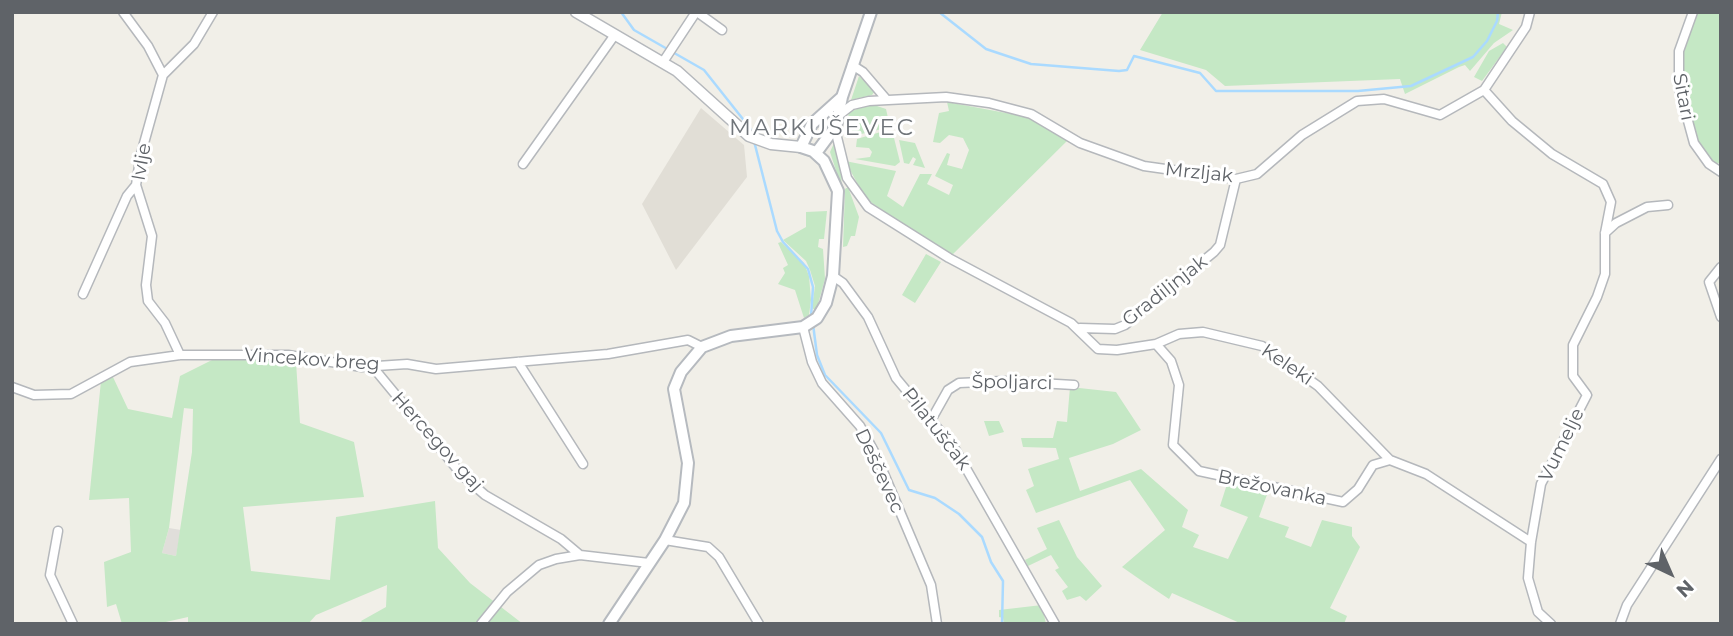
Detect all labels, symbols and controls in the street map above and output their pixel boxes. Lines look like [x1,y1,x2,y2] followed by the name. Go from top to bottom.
[1667,71,1699,123] street label: Sitari
[730,114,914,142] district label: MARKUŠEVEC
[127,141,157,183] street label: Ivlje
[1164,158,1234,188] street label: Mrzljak
[1118,251,1212,331] street label: Gradiljnjak
[1257,339,1317,391] street label: Keleki
[244,344,380,376] street label: Vincekov breg
[971,371,1053,395] street label: Špoljarci
[897,383,975,475] street label: Pilatuščak
[386,388,488,496] street label: Hercegov gaj
[1534,405,1590,485] street label: Vumelje
[850,425,908,517] street label: Deščevec
[1216,465,1328,511] street label: Brežovanka
[1635,538,1705,608] north arrow
[1671,575,1698,602] text: N

